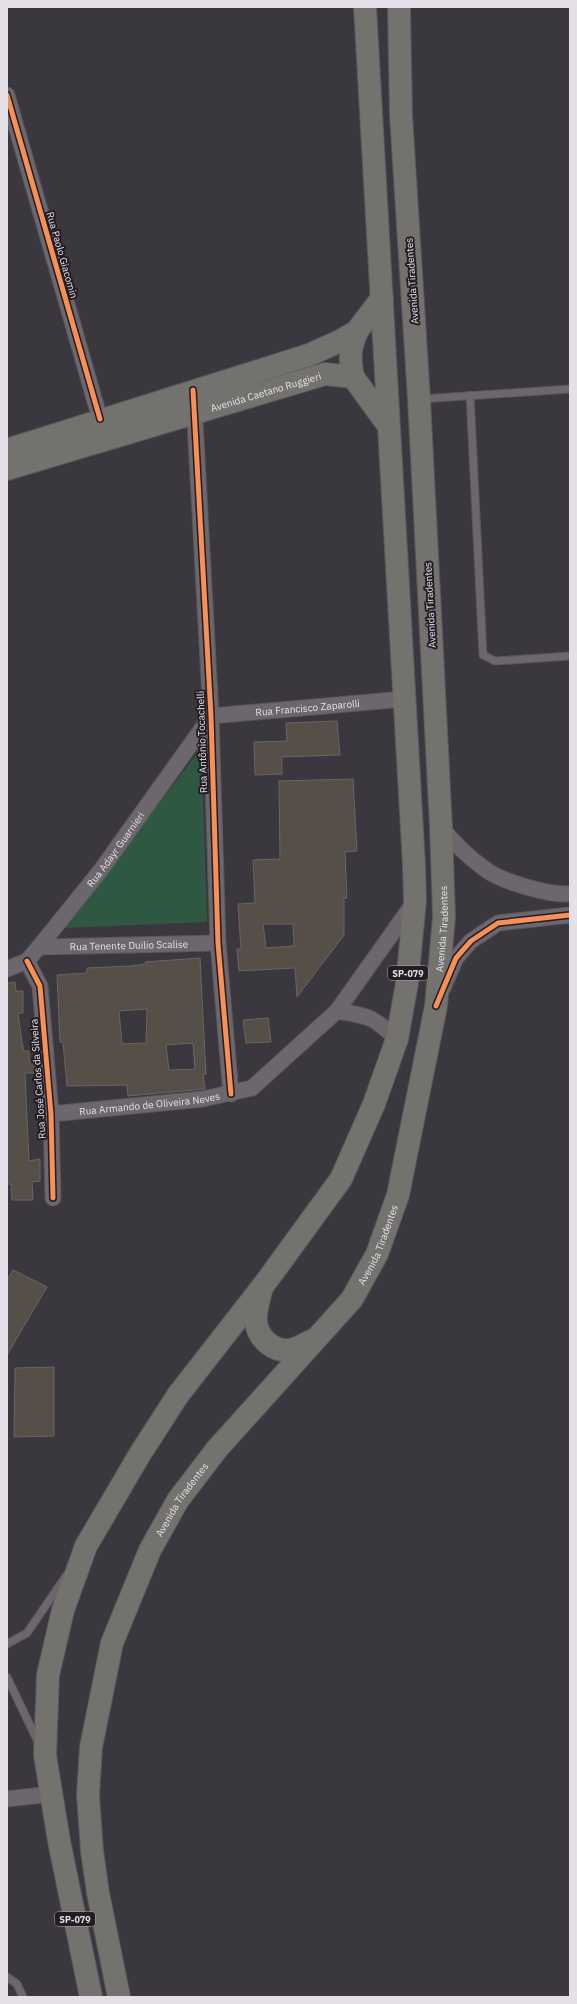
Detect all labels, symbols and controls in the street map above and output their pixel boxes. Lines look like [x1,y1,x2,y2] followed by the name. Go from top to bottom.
[43,210,81,300] street label: Rua Paolo Giacomin
[403,237,421,324] street label: Avenida Tiradentes
[209,369,323,414] street label: Avenida Caetano Ruggieri
[421,561,439,648] street label: Avenida Tiradentes
[194,691,210,793] street label: Rua Antônio Tocachelli
[255,696,360,719] street label: Rua Francisco Zaparolli
[84,809,147,889] street label: Rua Adayr Guarnieri
[433,885,451,972] street label: Avenida Tiradentes
[70,937,189,953] street label: Rua Tenente Duilio Scalise
[388,966,428,980] road number: SP-079
[27,1018,49,1139] street label: Rua José Carlos da Silveira
[79,1089,221,1118] street label: Rua Armando de Oliveira Neves
[355,1203,401,1287] street label: Avenida Tiradentes
[152,1460,211,1539] street label: Avenida Tiradentes
[55,1912,95,1926] road number: SP-079

